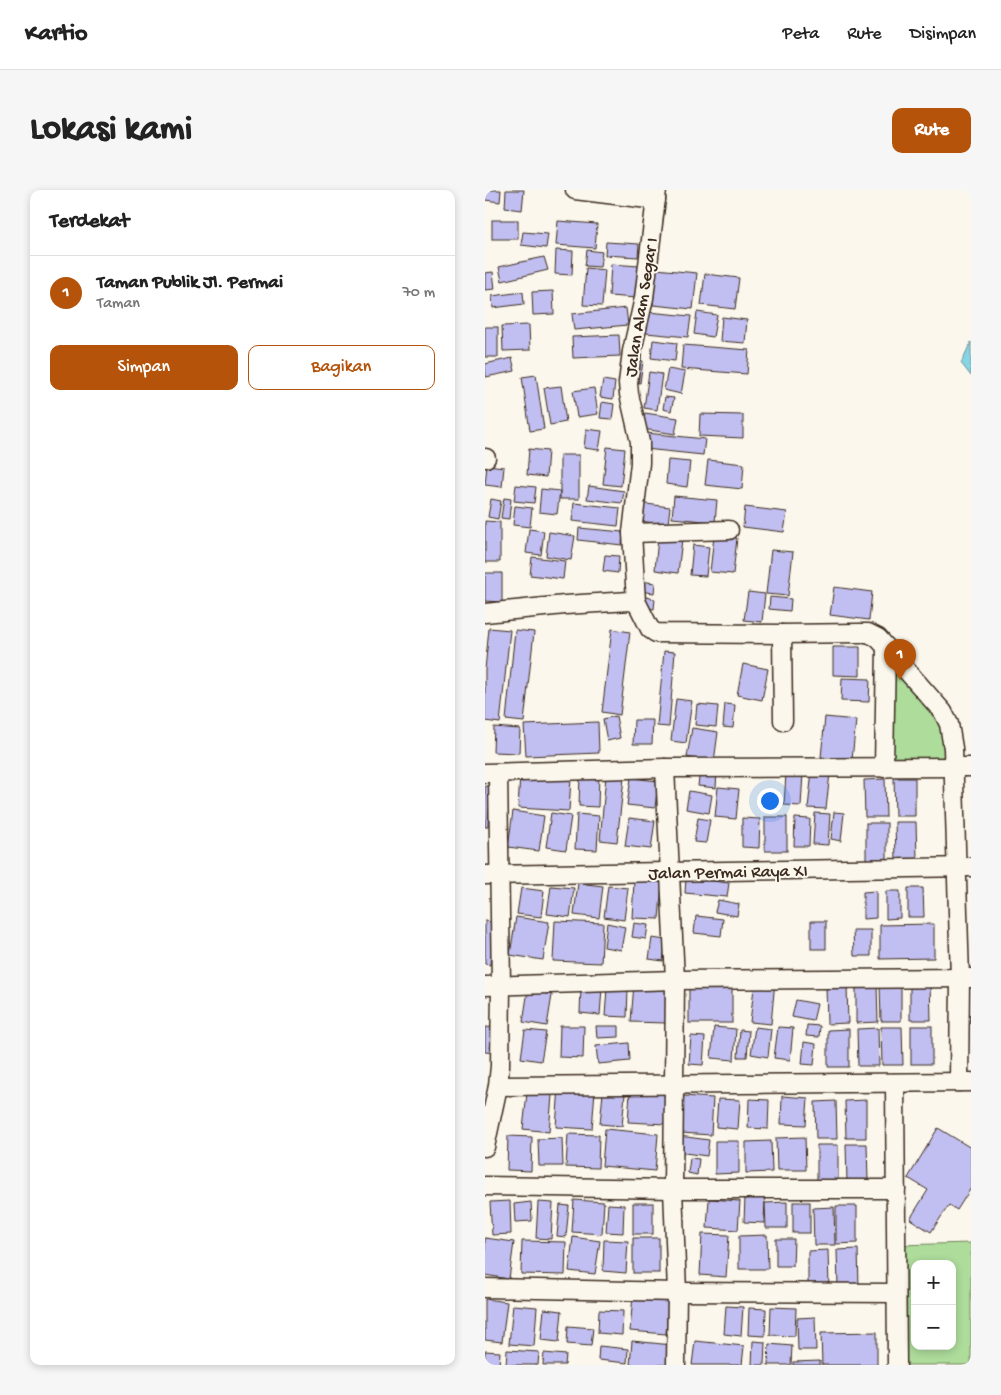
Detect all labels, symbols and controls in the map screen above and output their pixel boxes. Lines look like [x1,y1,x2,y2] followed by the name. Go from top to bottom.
[25,20,88,49] text: Kartio
[783,24,819,45] text: Peta
[847,24,882,45] text: Rute
[910,24,976,45] text: Disimpan
[892,108,971,153] button: Rute
[30,110,192,151] text: Lokasi kami
[50,210,129,235] text: Terdekat
[621,236,664,379] street label: Jalan Alam Segar I
[97,272,283,295] text: Taman Publik Jl. Permai
[63,284,69,303] text: 1
[402,284,435,303] text: 70 m
[97,295,140,314] text: Taman
[50,345,238,390] button: Simpan
[248,345,435,390] button: Bagikan
[884,639,916,680] pin: 1
[757,788,783,814] your location
[648,862,808,885] street label: Jalan Permai Raya XI
[911,1260,956,1350] map controls
[911,1260,956,1305] button: +
[911,1305,956,1350] button: −

